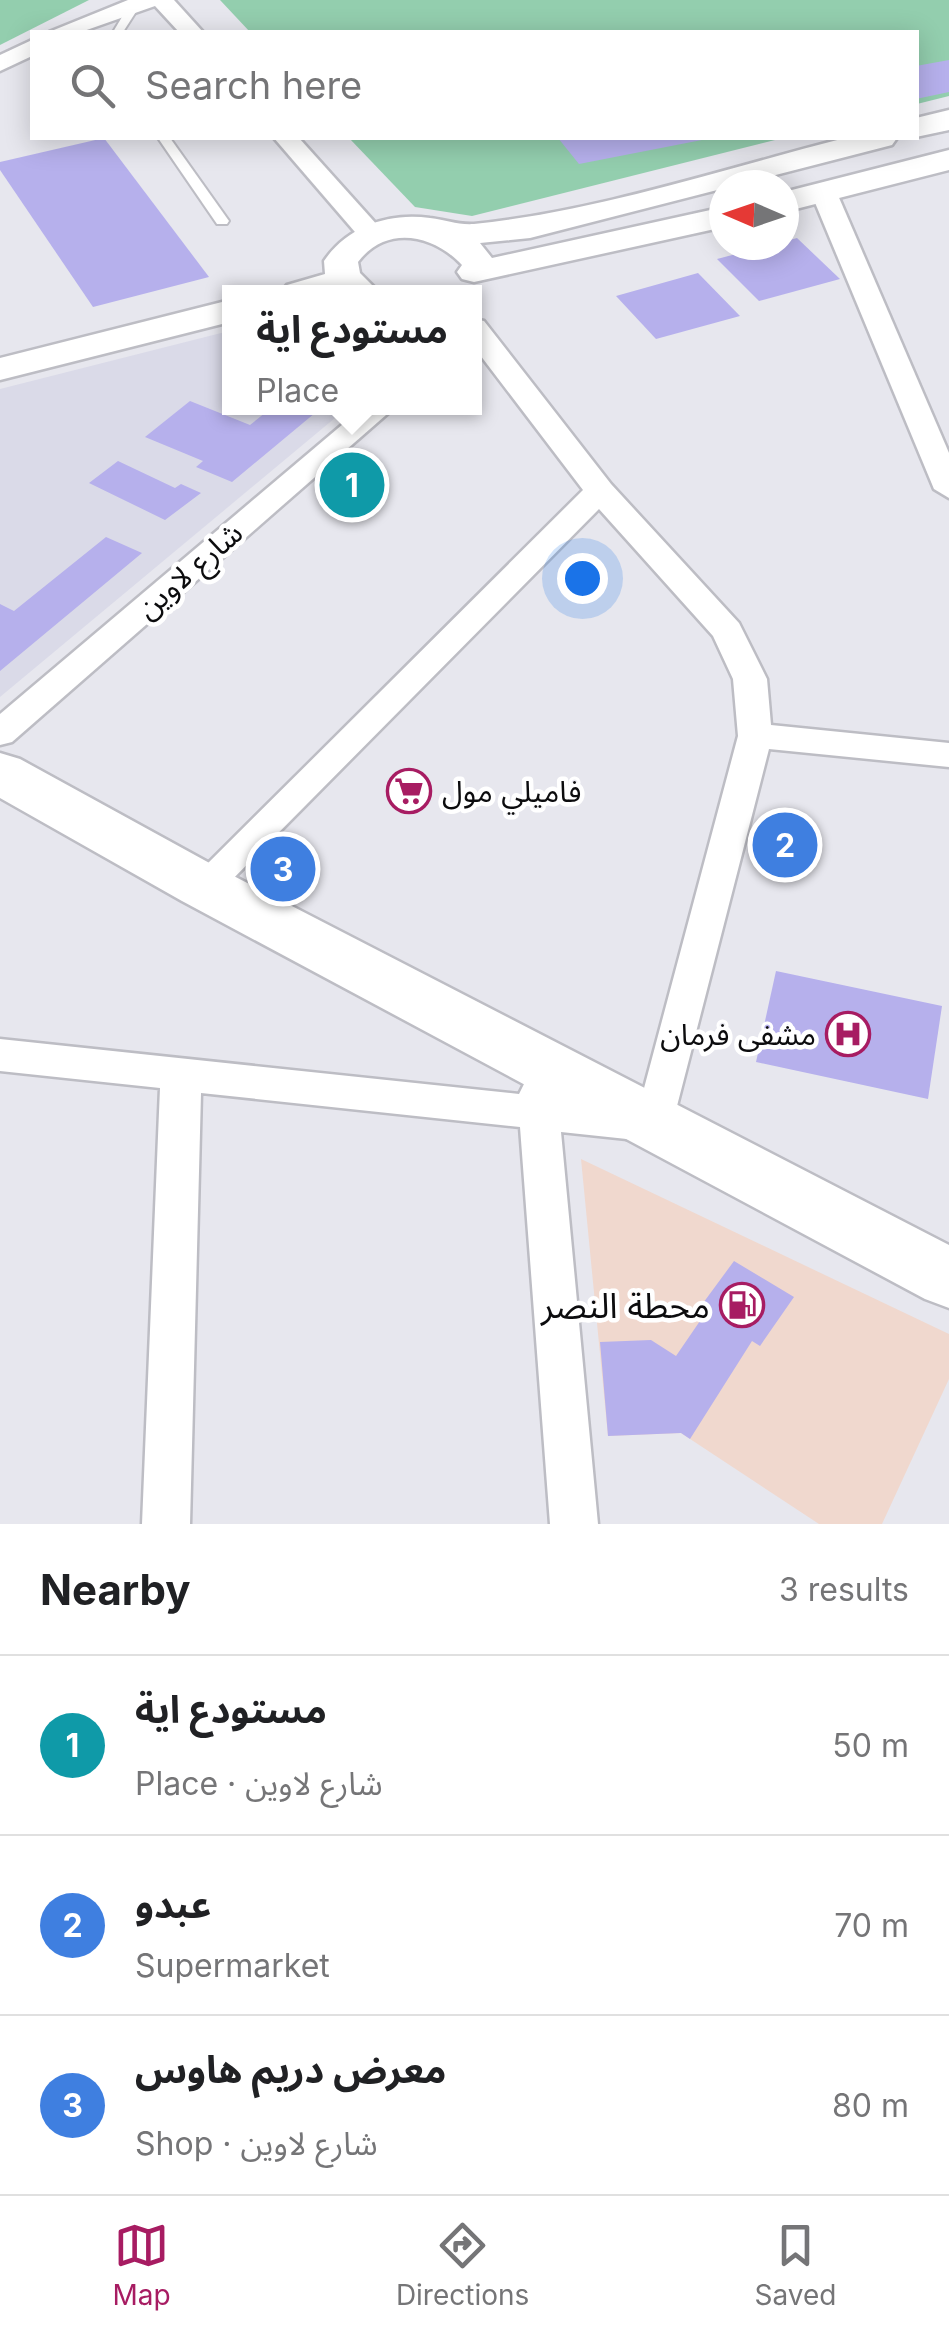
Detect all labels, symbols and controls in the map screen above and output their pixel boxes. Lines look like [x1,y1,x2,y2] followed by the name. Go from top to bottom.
[30,30,919,140] search box
[65,58,120,113] icon: search
[145,62,362,108] text: Search here
[709,170,799,260] north arrow
[222,285,482,415] popup
[256,306,448,352] text: مستودع اية
[256,371,339,410] text: Place
[320,448,384,522] pin: 1
[129,514,253,630] street label: شارع لاوين
[557,553,608,604] your location
[386,768,432,814] supermarket icon: فاميلي مول
[442,773,581,815] place label: فاميلي مول
[752,808,818,882] pin: 2
[250,832,316,906] pin: 3
[825,1011,871,1057] hospital icon: مشفى فرمان
[660,1016,816,1052] place label: مشفى فرمان
[719,1282,765,1328] fuel station icon: محطة النصر
[540,1284,710,1326] place label: محطة النصر
[40,1564,191,1615] text: Nearby
[779,1570,909,1609] text: 3 results
[135,1686,327,1732] text: مستودع اية
[66,1726,79,1765] text: 1
[832,1726,909,1765] text: 50 m
[135,1764,383,1803] text: Place · شارع لاوين
[135,1881,211,1927] text: عبدو
[62,1906,83,1945] text: 2
[834,1906,909,1945] text: 70 m
[135,1946,330,1985] text: Supermarket
[135,2046,446,2092] text: معرض دريم هاوس
[62,2086,83,2125] text: 3
[832,2086,909,2125] text: 80 m
[135,2124,378,2163] text: Shop · شارع لاوين
[113,2218,171,2312] tab: Map
[396,2218,529,2312] tab: Directions
[754,2218,836,2312] tab: Saved

